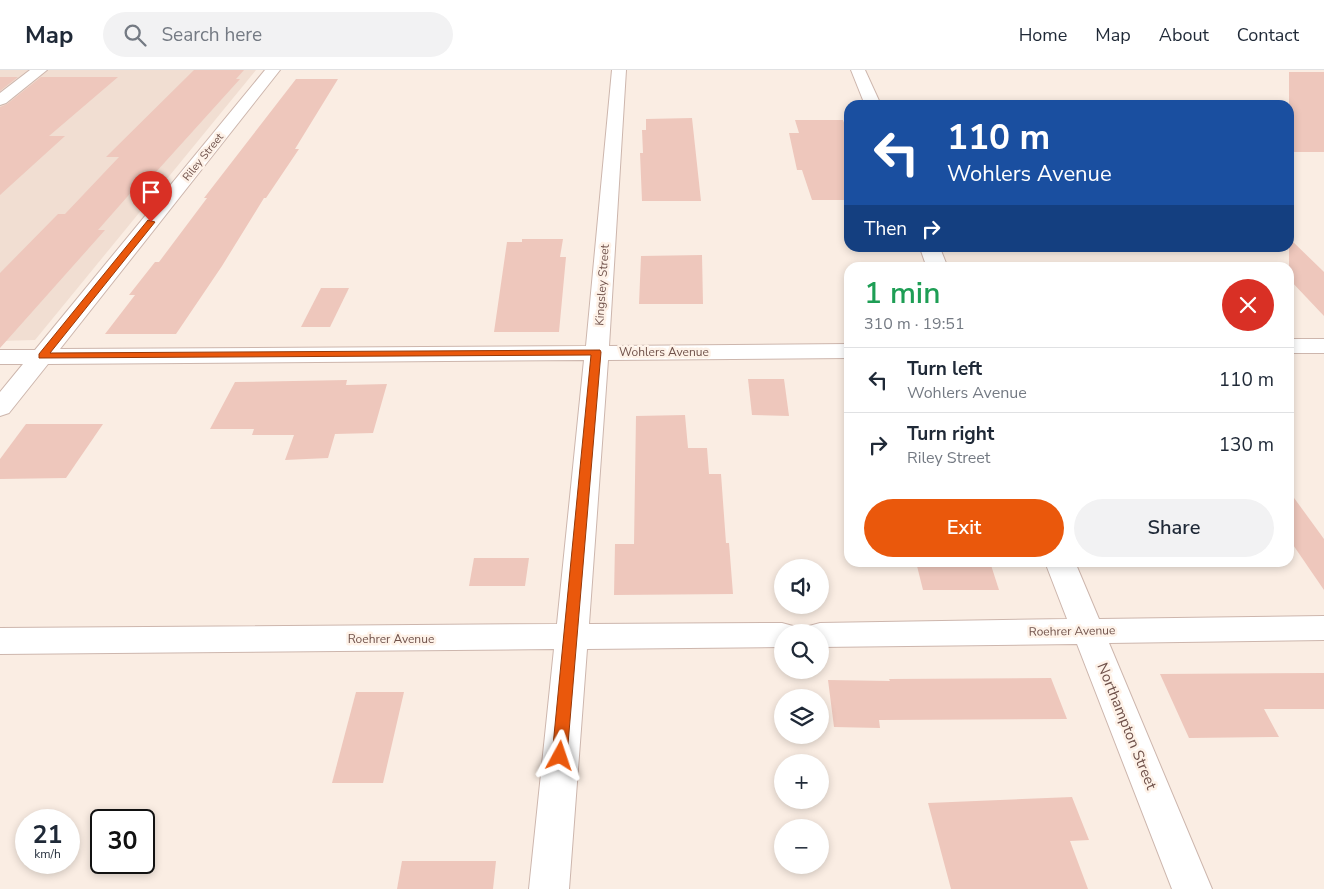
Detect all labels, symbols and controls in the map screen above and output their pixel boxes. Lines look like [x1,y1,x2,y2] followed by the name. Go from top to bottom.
[103,12,453,57] search box
[25,19,73,51] text: Map
[121,21,149,49] icon: search
[161,22,262,48] text: Search here
[1019,23,1067,47] text: Home
[1095,23,1131,47] text: Map
[1159,23,1209,47] text: About
[1237,23,1299,47] text: Contact
[947,114,1050,161] text: 110 m
[864,120,929,185] icon: left
[179,130,227,184] street label: Riley Street
[947,159,1112,189] text: Wohlers Avenue
[130,171,172,222] pin
[137,178,165,206] icon: arrive
[917,215,945,243] icon: right
[864,216,907,242] text: Then
[591,243,613,326] street label: Kingsley Street
[864,273,940,314] text: 1 min
[1222,279,1274,331] button: close
[864,313,965,335] text: 310 m · 19:51
[619,344,709,360] street label: Wohlers Avenue
[907,356,982,382] text: Turn left
[864,366,892,394] icon: left
[1219,367,1274,393] text: 110 m
[907,382,1027,404] text: Wohlers Avenue
[907,421,994,447] text: Turn right
[864,431,892,459] icon: right
[1219,432,1274,458] text: 130 m
[907,447,990,469] text: Riley Street
[864,499,1064,557] button: Exit
[1074,499,1274,557] button: Share
[774,559,829,874] map controls
[774,559,829,614] button: sound
[1029,622,1115,640] street label: Roehrer Avenue
[774,624,829,679] button: search
[348,631,434,647] street label: Roehrer Avenue
[1092,660,1162,793] street label: Northampton Street
[774,689,829,744] button: layers
[533,729,585,781] position arrow
[774,754,829,809] button: +
[90,809,155,874] speed limit sign: 30
[32,818,63,852] text: 21
[774,819,829,874] button: −
[34,846,61,862] text: km/h

